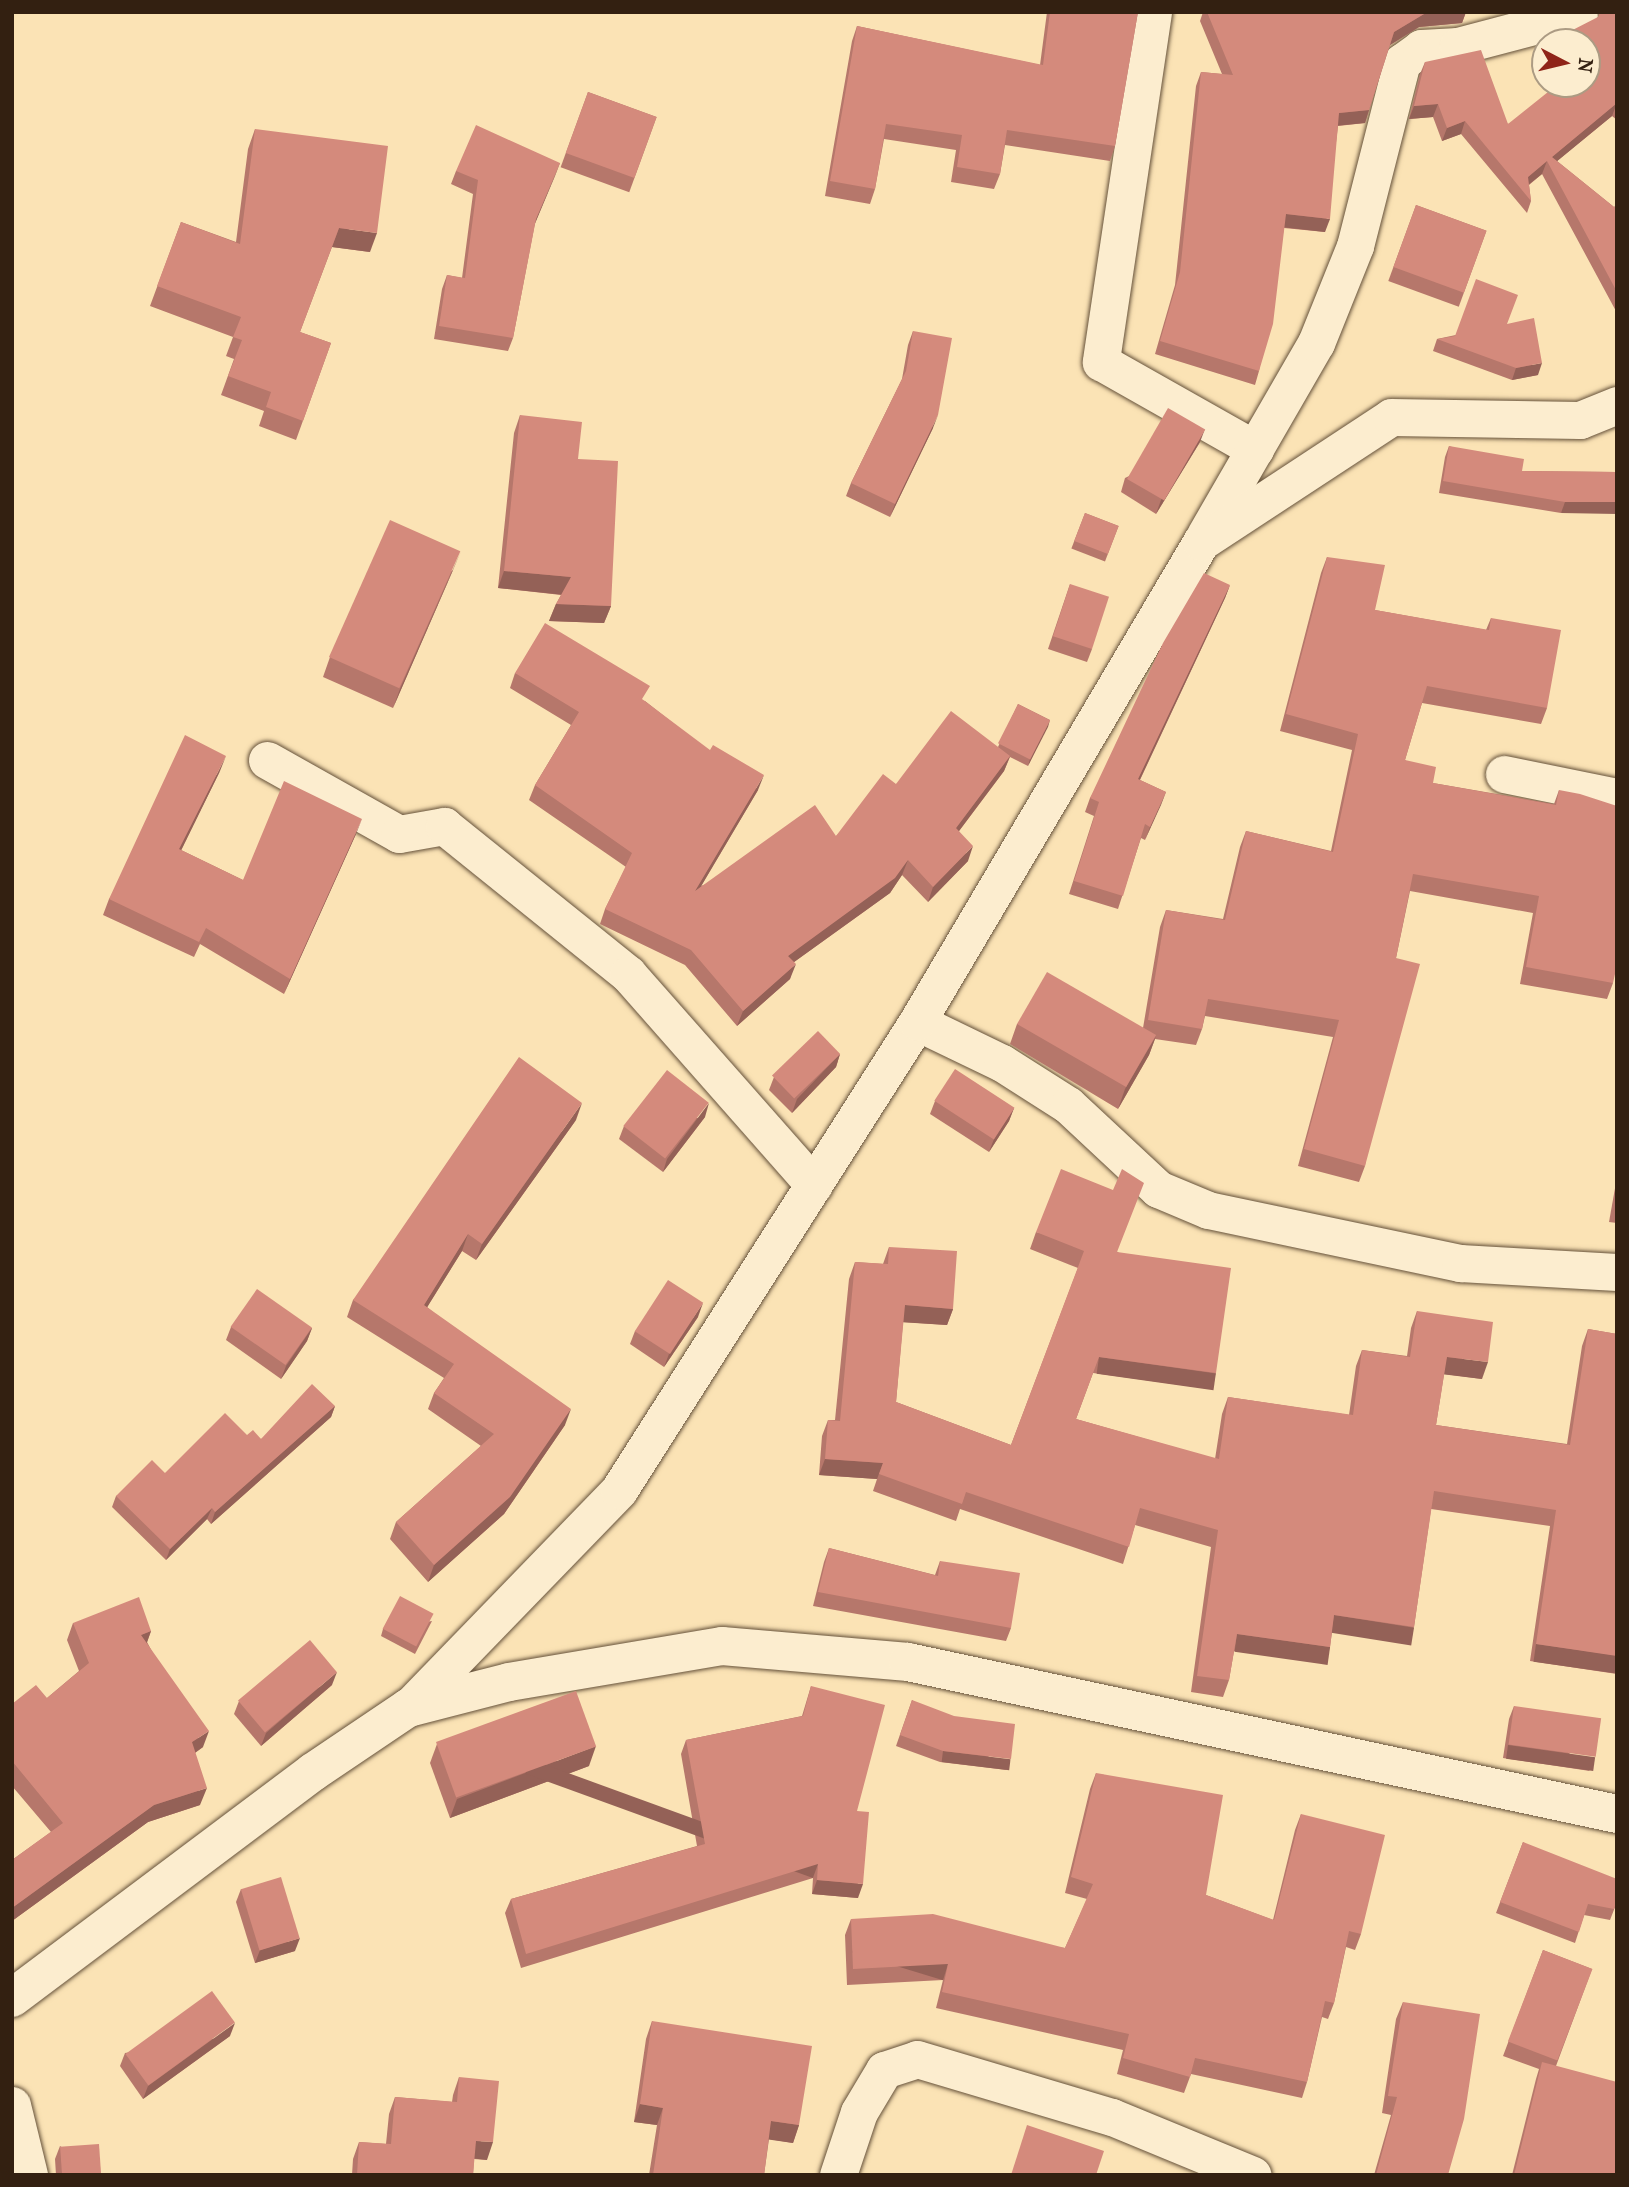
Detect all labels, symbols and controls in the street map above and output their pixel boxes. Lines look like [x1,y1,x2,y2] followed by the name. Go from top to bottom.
[1531,28,1601,98] north arrow
[1573,57,1597,74] text: N

